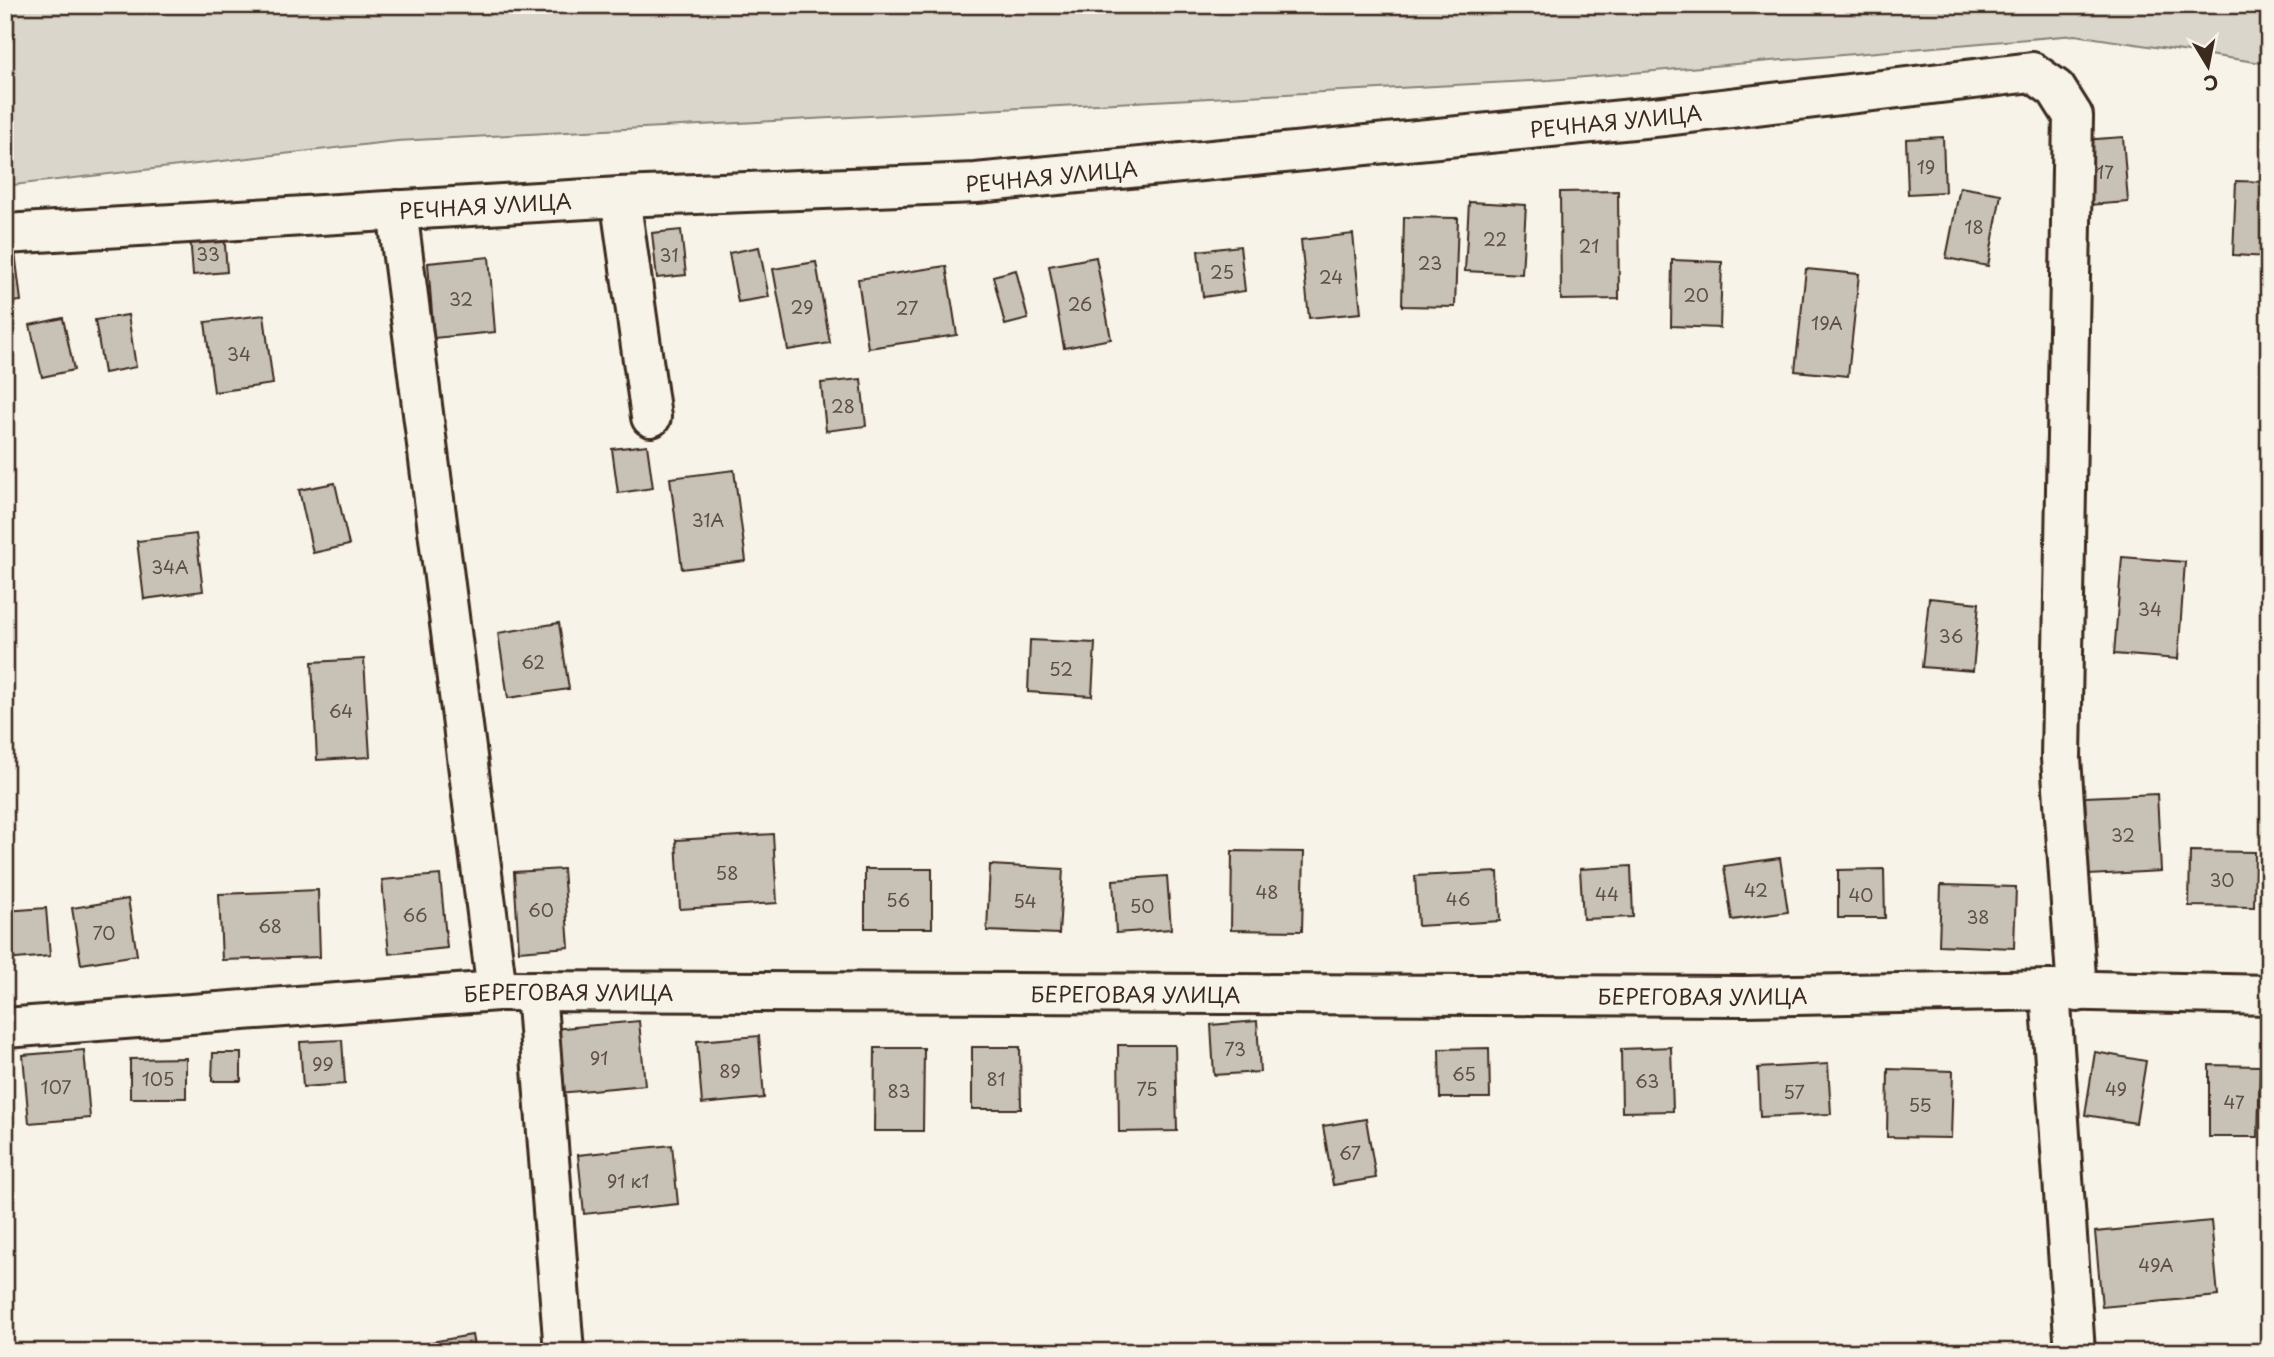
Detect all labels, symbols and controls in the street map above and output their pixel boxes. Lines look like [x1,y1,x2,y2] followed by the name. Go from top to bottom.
[2172,32,2242,102] north arrow
[2202,69,2221,99] text: С
[1528,96,1703,145] street label: РЕЧНАЯ УЛИЦА
[965,151,1139,199] street label: РЕЧНАЯ УЛИЦА
[1917,153,1935,180] house number: 19
[2096,158,2114,185] house number: 17
[398,184,572,226] street label: РЕЧНАЯ УЛИЦА
[1964,213,1984,240] house number: 18
[1483,225,1507,252] house number: 22
[1579,232,1599,259] house number: 21
[196,240,220,267] house number: 33
[660,241,678,268] house number: 31
[1418,249,1442,276] house number: 23
[1210,258,1234,285] house number: 25
[1319,263,1343,290] house number: 24
[1683,281,1709,308] house number: 20
[449,285,473,312] house number: 32
[1068,290,1092,317] house number: 26
[791,293,813,320] house number: 29
[896,294,918,321] house number: 27
[1811,309,1843,336] house number: 19А
[227,340,251,367] house number: 34
[831,392,855,419] house number: 28
[692,506,725,533] house number: 31А
[151,553,189,580] house number: 34А
[2138,595,2162,622] house number: 34
[1939,622,1963,649] house number: 36
[521,648,545,675] house number: 62
[1049,655,1073,682] house number: 52
[329,697,353,724] house number: 64
[2111,821,2135,848] house number: 32
[716,859,738,886] house number: 58
[2209,866,2235,893] house number: 30
[1744,876,1768,903] house number: 42
[1255,878,1279,905] house number: 48
[1595,880,1619,907] house number: 44
[1848,881,1874,908] house number: 40
[1446,885,1470,912] house number: 46
[886,886,910,913] house number: 56
[1013,887,1037,914] house number: 54
[1130,892,1154,919] house number: 50
[528,896,554,923] house number: 60
[403,901,427,928] house number: 66
[1966,903,1990,930] house number: 38
[258,912,282,939] house number: 68
[93,919,115,946] house number: 70
[463,975,673,1009] street label: БЕРЕГОВАЯ УЛИЦА
[1031,977,1240,1010] street label: БЕРЕГОВАЯ УЛИЦА
[1598,979,1808,1012] street label: БЕРЕГОВАЯ УЛИЦА
[1224,1035,1246,1062] house number: 73
[590,1044,608,1071] house number: 91
[312,1050,334,1077] house number: 99
[719,1057,741,1084] house number: 89
[1452,1060,1476,1087] house number: 65
[142,1065,174,1092] house number: 105
[986,1065,1006,1092] house number: 81
[1635,1067,1659,1094] house number: 63
[41,1073,71,1100] house number: 107
[1137,1075,1158,1102] house number: 75
[2105,1075,2127,1102] house number: 49
[888,1077,910,1104] house number: 83
[1783,1078,1805,1105] house number: 57
[2223,1088,2245,1115] house number: 47
[1908,1091,1932,1118] house number: 55
[1339,1139,1361,1166] house number: 67
[607,1167,649,1194] house number: 91 к1
[2138,1251,2174,1278] house number: 49А

